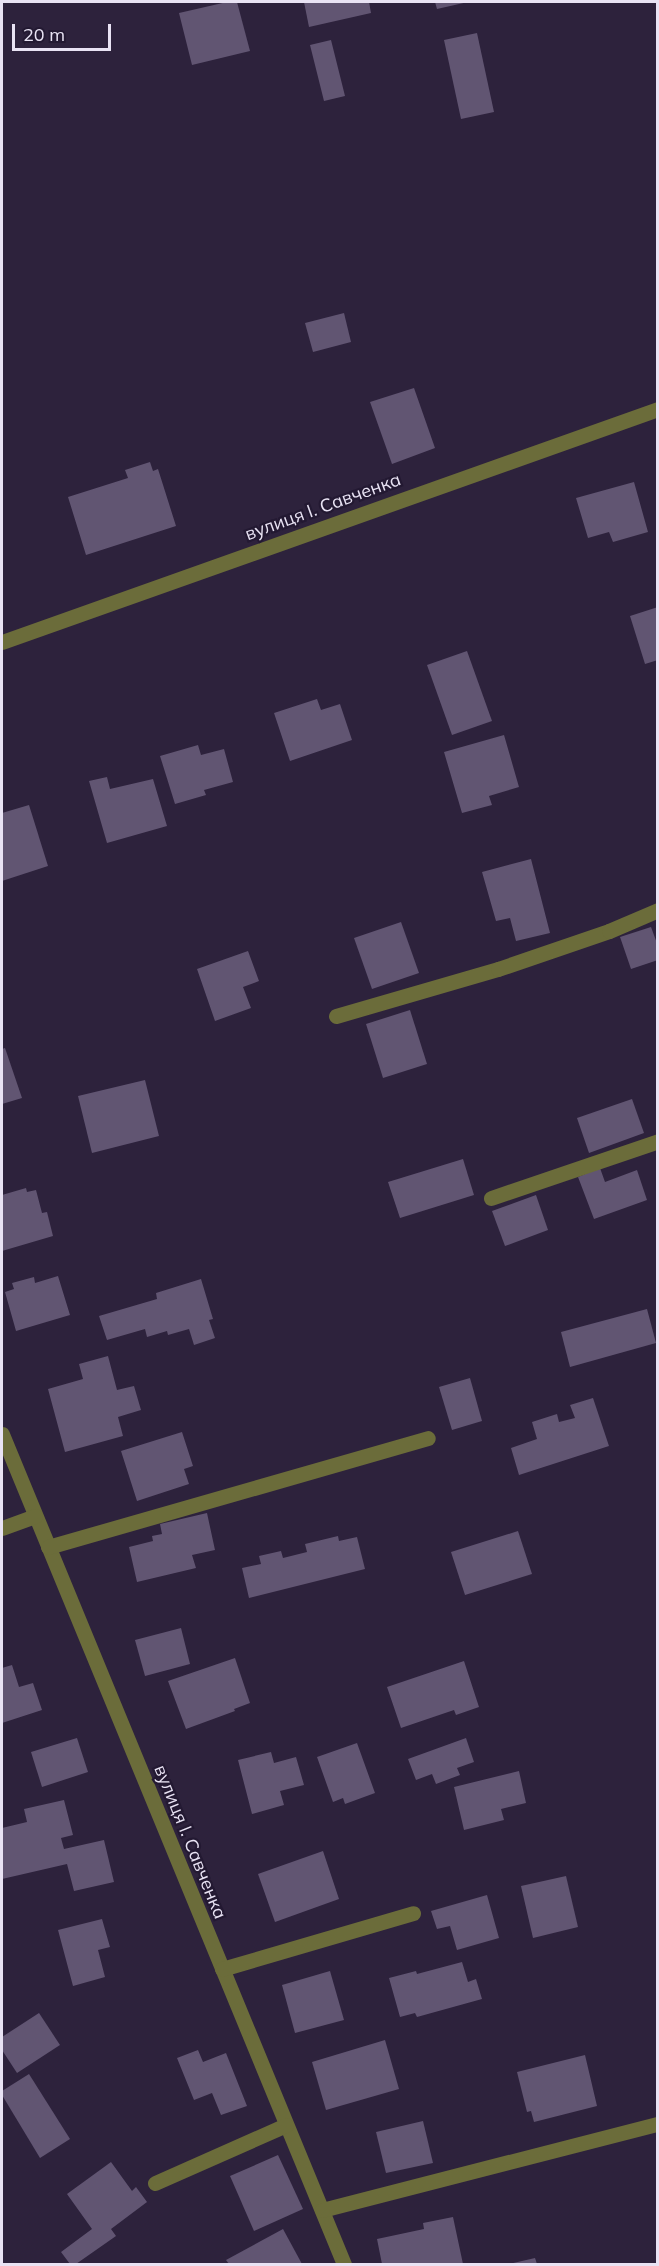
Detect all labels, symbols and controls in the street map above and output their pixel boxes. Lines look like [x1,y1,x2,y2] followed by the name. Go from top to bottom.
[15,12,114,50] scale bar
[23,23,65,46] text: 20 m
[242,469,404,545] street label: вулиця І. Савченка
[149,1762,231,1922] street label: вулиця І. Савченка

